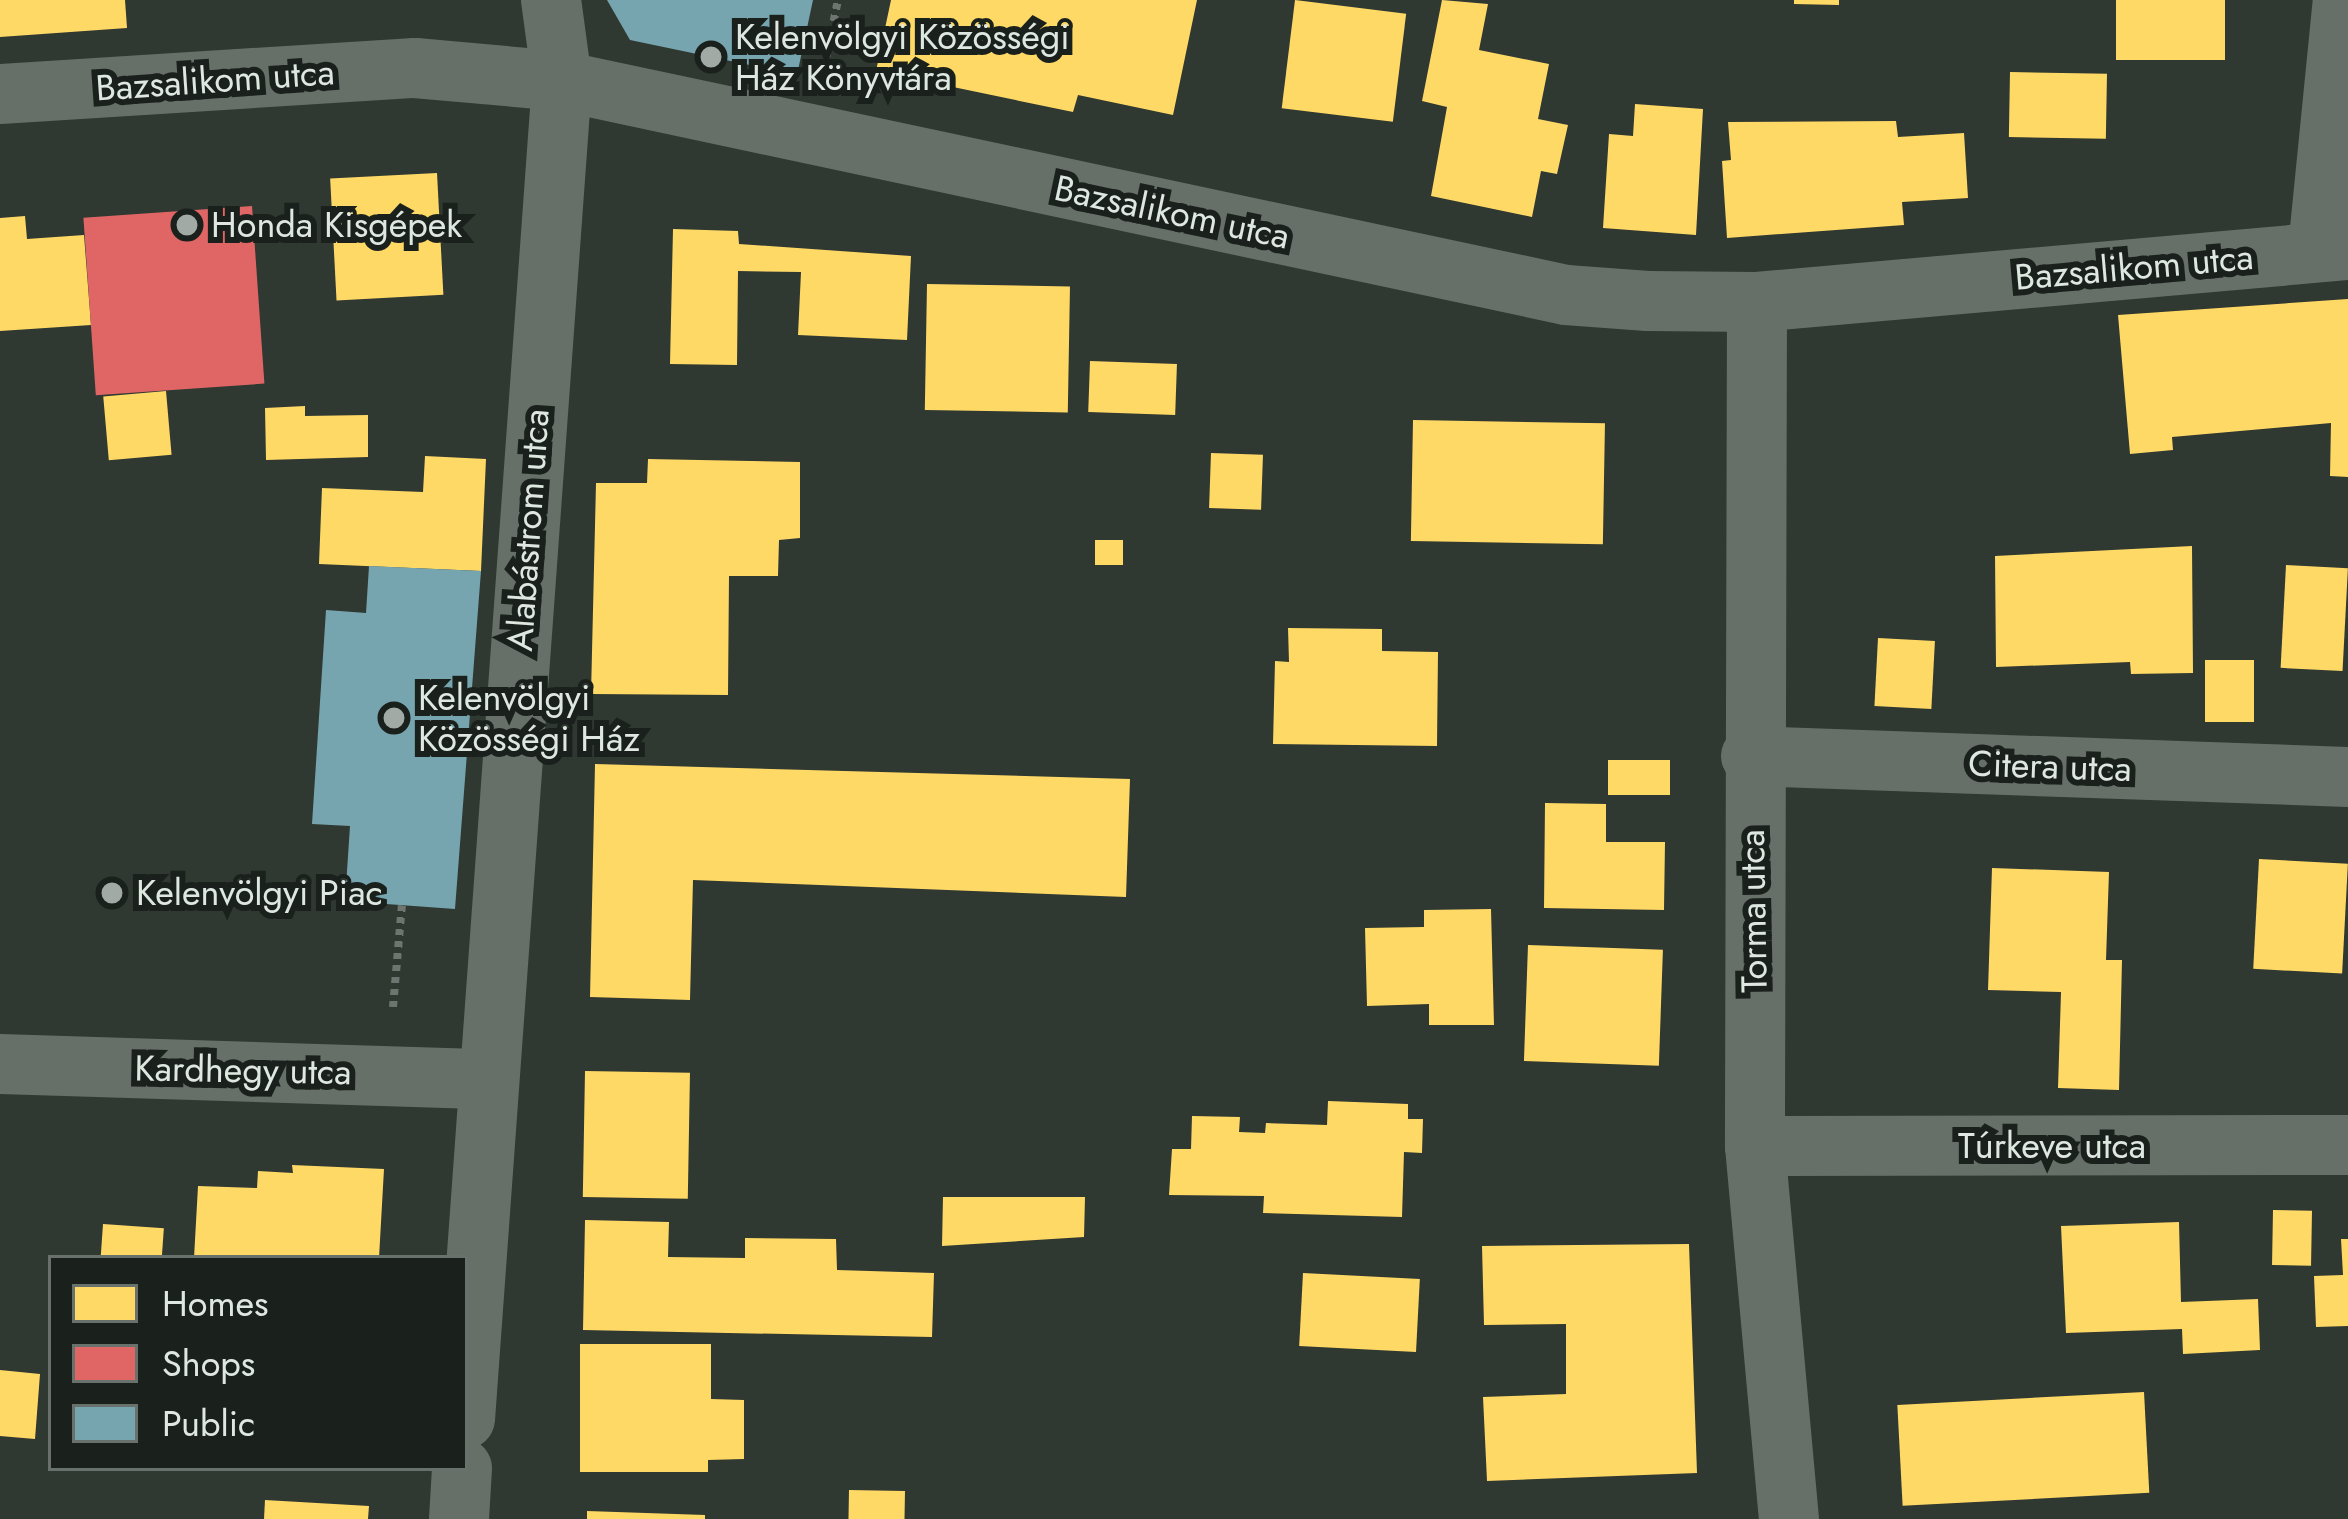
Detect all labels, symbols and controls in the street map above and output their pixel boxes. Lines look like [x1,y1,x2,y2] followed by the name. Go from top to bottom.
[735,14,1070,99] place label: Kelenvölgyi Közösségi Ház Könyvtára
[698,44,724,70] marker: Kelenvölgyi Közösségi Ház Könyvtára
[94,50,336,110] street label: Bazsalikom utca
[1050,166,1294,258] street label: Bazsalikom utca
[211,203,462,247] place label: Honda Kisgépek
[174,212,200,238] marker: Honda Kisgépek
[2013,235,2255,299] street label: Bazsalikom utca
[498,407,558,653] street label: Alabástrom utca
[418,675,640,760] place label: Kelenvölgyi Közösségi Ház
[381,705,407,731] marker: Kelenvölgyi Közösségi Ház
[1967,742,2133,790] street label: Citera utca
[1730,829,1776,993] street label: Torma utca
[136,871,383,915] place label: Kelenvölgyi Piac
[99,880,125,906] marker: Kelenvölgyi Piac
[134,1047,352,1093] street label: Kardhegy utca
[1958,1124,2146,1168] street label: Túrkeve utca
[48,1255,468,1471] legend
[162,1277,269,1329] text: Homes
[162,1337,255,1389] text: Shops
[162,1397,255,1449] text: Public

